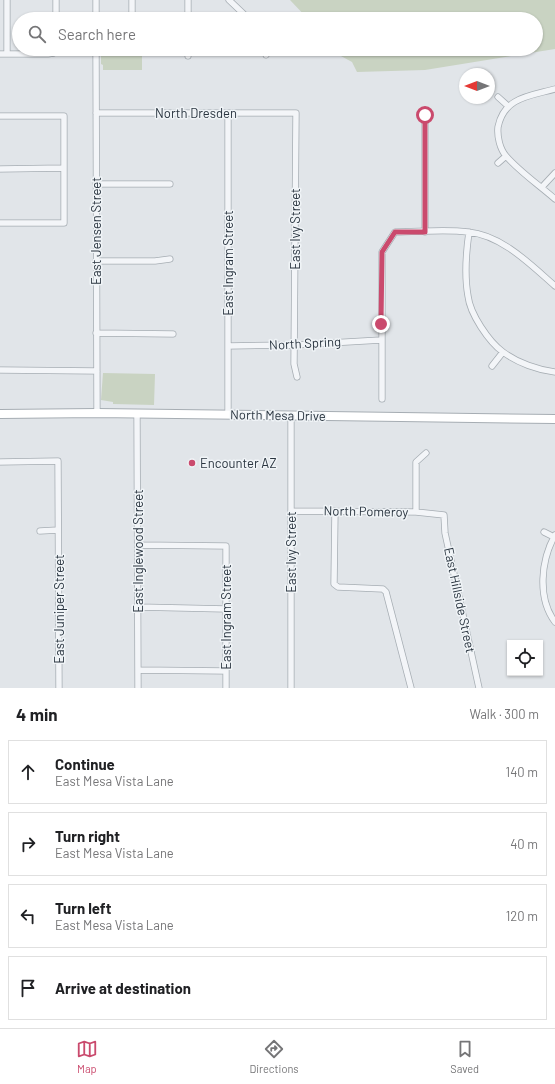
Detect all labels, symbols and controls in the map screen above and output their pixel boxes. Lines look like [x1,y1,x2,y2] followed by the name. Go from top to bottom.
[12,12,543,56] search box
[26,23,48,45] icon: search
[58,25,136,43] text: Search here
[459,68,495,104] north arrow
[155,105,237,121] street label: North Dresden
[416,106,434,124] route start
[88,177,104,285] street label: East Jensen Street
[287,188,303,270] street label: East Ivy Street
[220,210,236,316] street label: East Ingram Street
[372,315,390,333] route end
[269,333,341,353] street label: North Spring
[230,406,326,424] street label: North Mesa Drive
[200,455,277,471] place label: Encounter AZ
[187,458,197,468] marker: Encounter AZ
[130,489,146,613] street label: East Inglewood Street
[323,502,409,520] street label: North Pomeroy
[283,511,299,593] street label: East Ivy Street
[441,546,479,654] street label: East Hillside Street
[51,554,67,664] street label: East Juniper Street
[218,564,234,670] street label: East Ingram Street
[507,640,543,676] map controls
[507,640,543,676] button: locate
[16,704,58,724] text: 4 min
[469,706,539,722] text: Walk · 300 m
[55,755,115,773] text: Continue
[17,761,39,783] icon: ahead
[506,764,538,780] text: 140 m
[55,773,174,789] text: East Mesa Vista Lane
[55,827,120,845] text: Turn right
[17,833,39,855] icon: right
[510,836,538,852] text: 40 m
[55,845,174,861] text: East Mesa Vista Lane
[55,899,111,917] text: Turn left
[17,905,39,927] icon: left
[506,908,538,924] text: 120 m
[55,917,174,933] text: East Mesa Vista Lane
[17,977,39,999] icon: arrive
[55,979,191,997] text: Arrive at destination
[76,1038,98,1075] tab: Map
[249,1038,299,1075] tab: Directions
[450,1038,479,1075] tab: Saved

